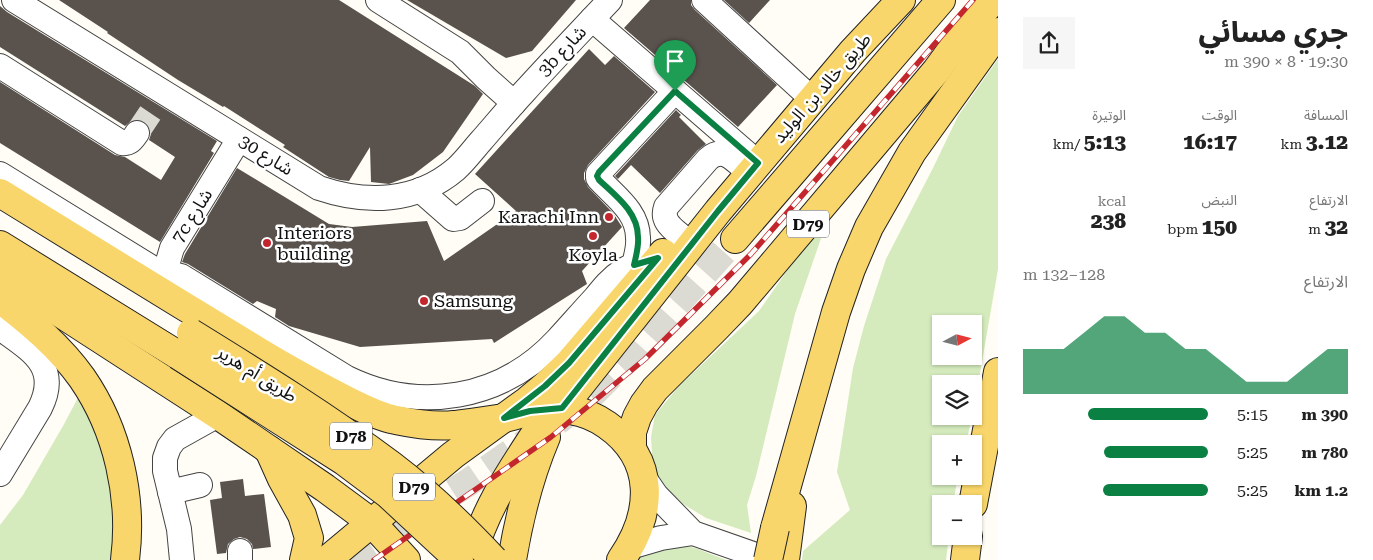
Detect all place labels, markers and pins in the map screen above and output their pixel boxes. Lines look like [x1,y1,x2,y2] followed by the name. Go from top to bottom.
[654,40,696,91] pin
[498,206,599,227] place label: Karachi Inn
[603,211,615,223] marker: Karachi Inn
[277,222,352,264] place label: Interiors building
[587,230,599,242] marker: Koyla
[261,237,273,249] marker: Interiors building
[568,244,618,265] place label: Koyla
[434,290,514,311] place label: Samsung
[418,295,430,307] marker: Samsung

